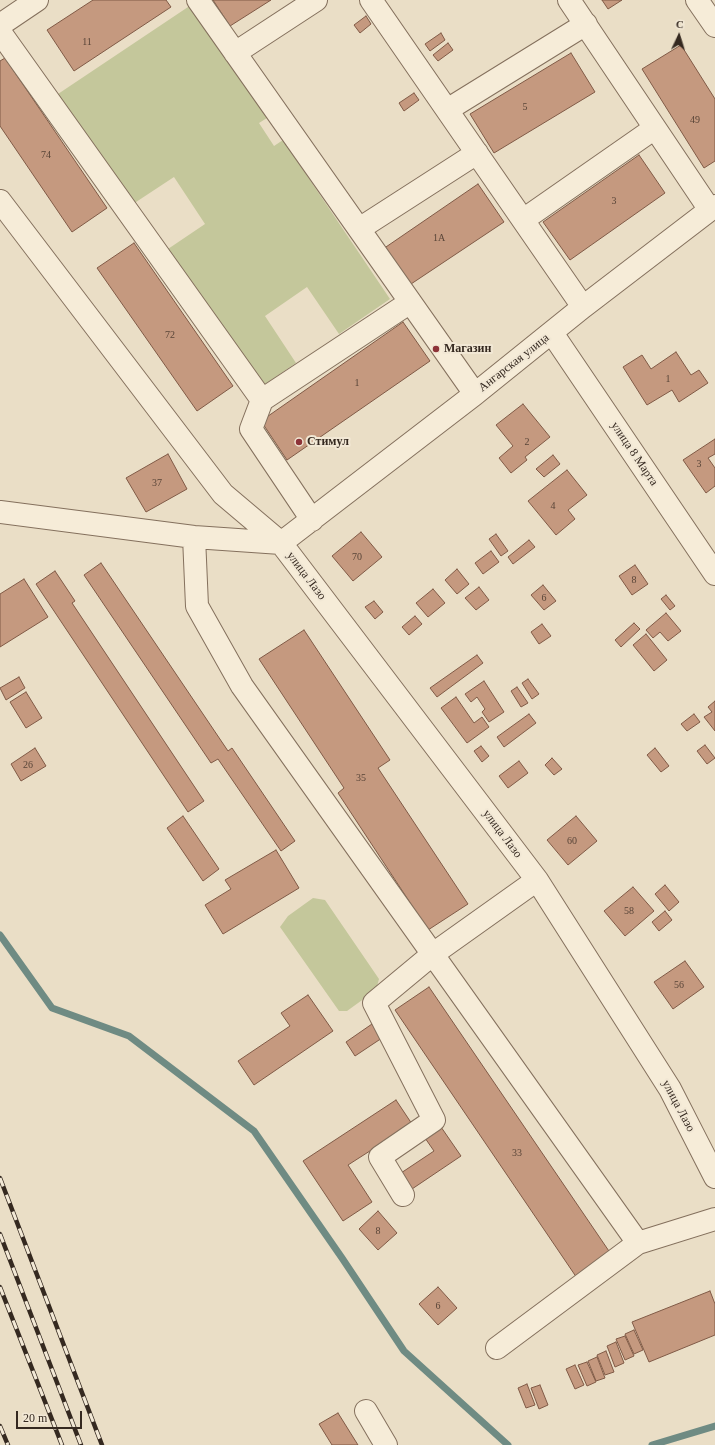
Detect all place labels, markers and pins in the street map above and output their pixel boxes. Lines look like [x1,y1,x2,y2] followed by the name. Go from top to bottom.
[444,342,491,356] place label: Магазин
[431,344,441,354] marker: Магазин
[307,435,349,449] place label: Стимул
[294,437,304,447] marker: Стимул

